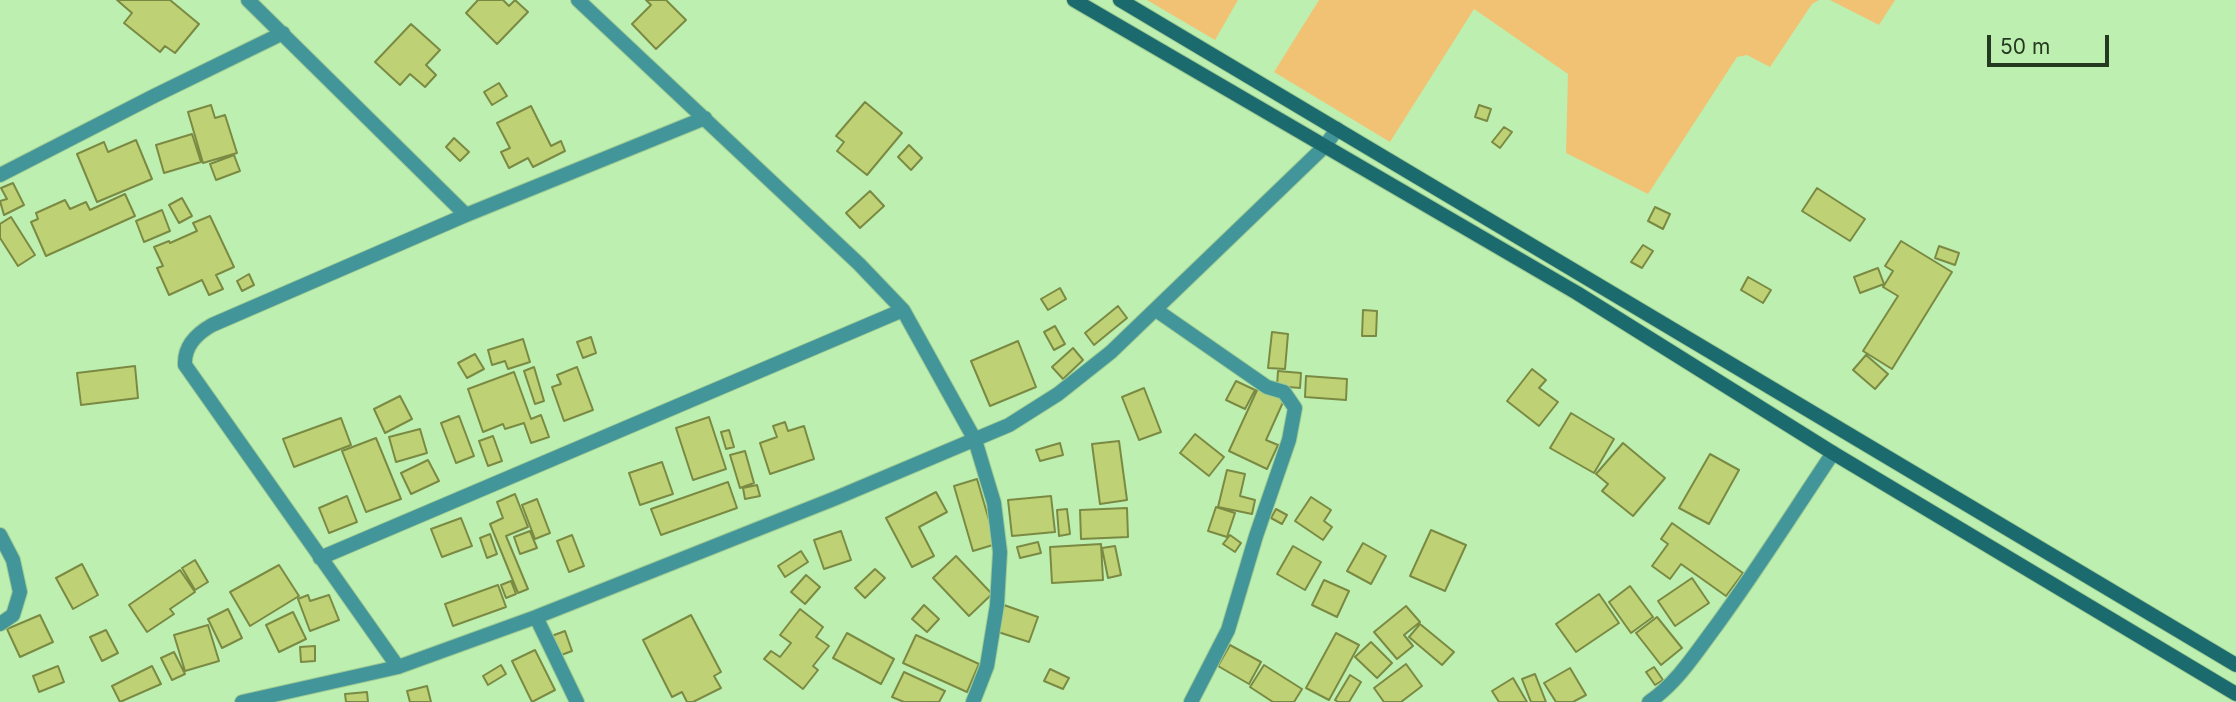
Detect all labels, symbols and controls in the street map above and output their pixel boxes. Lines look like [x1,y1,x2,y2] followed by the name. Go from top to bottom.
[1991,21,2114,65] scale bar
[2000,34,2050,59] text: 50 m

